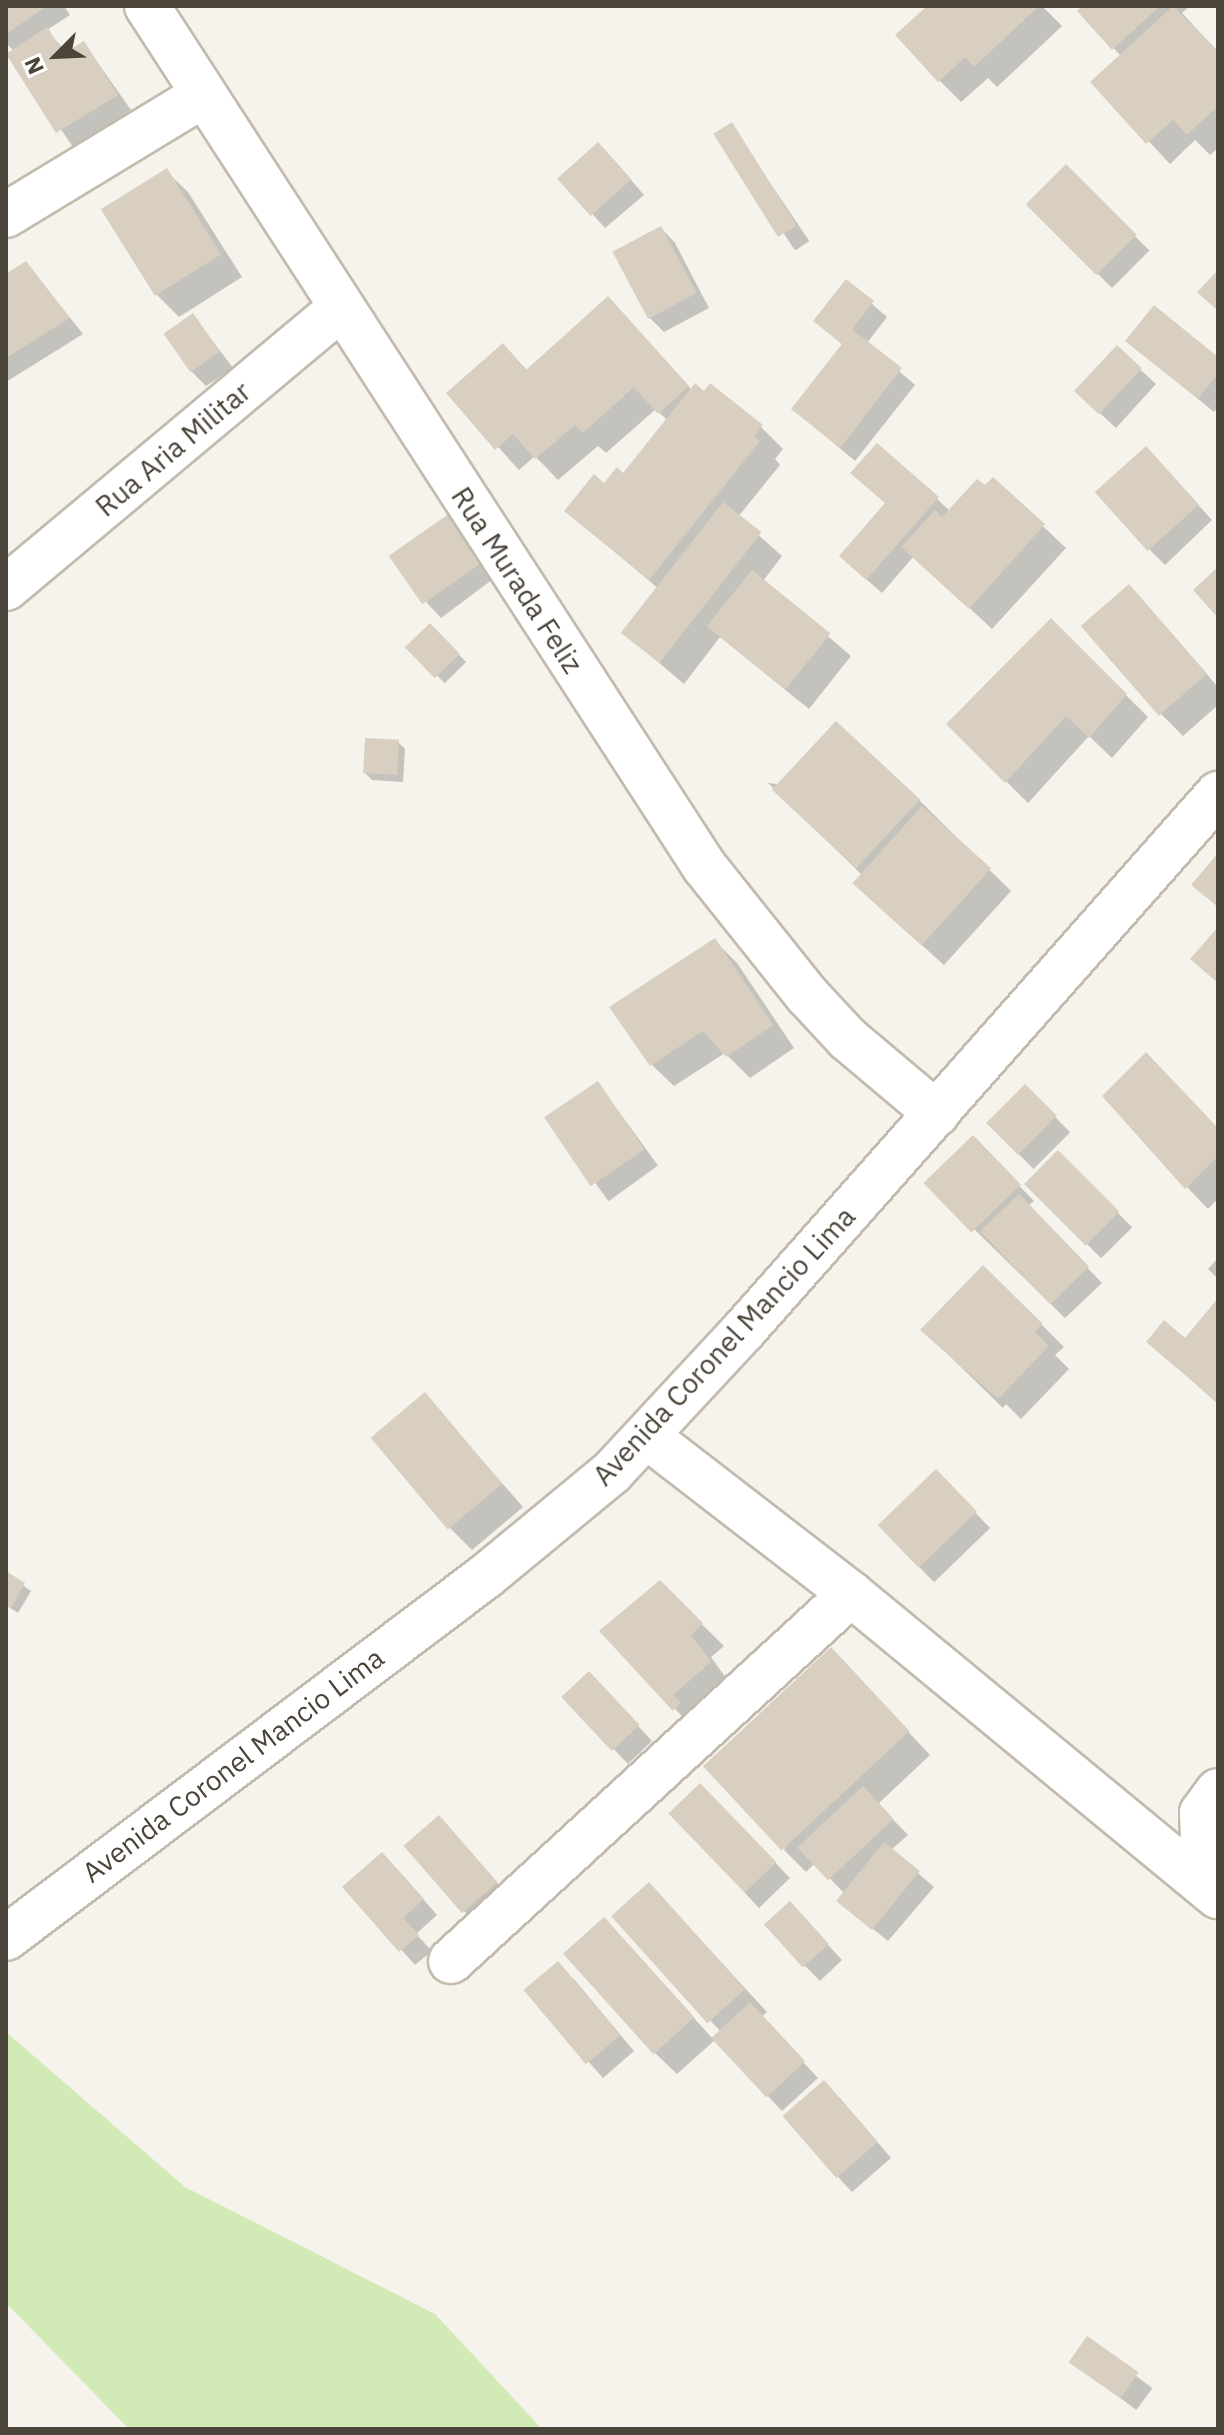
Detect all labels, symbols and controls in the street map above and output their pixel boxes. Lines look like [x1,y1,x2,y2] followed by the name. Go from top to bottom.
[16,16,96,96] north arrow
[17,53,50,79] text: N
[89,375,257,523] street label: Rua Aria Militar
[444,481,590,679] street label: Rua Murada Feliz
[586,1200,862,1492] street label: Avenida Coronel Mancio Lima
[76,1641,390,1889] street label: Avenida Coronel Mancio Lima

